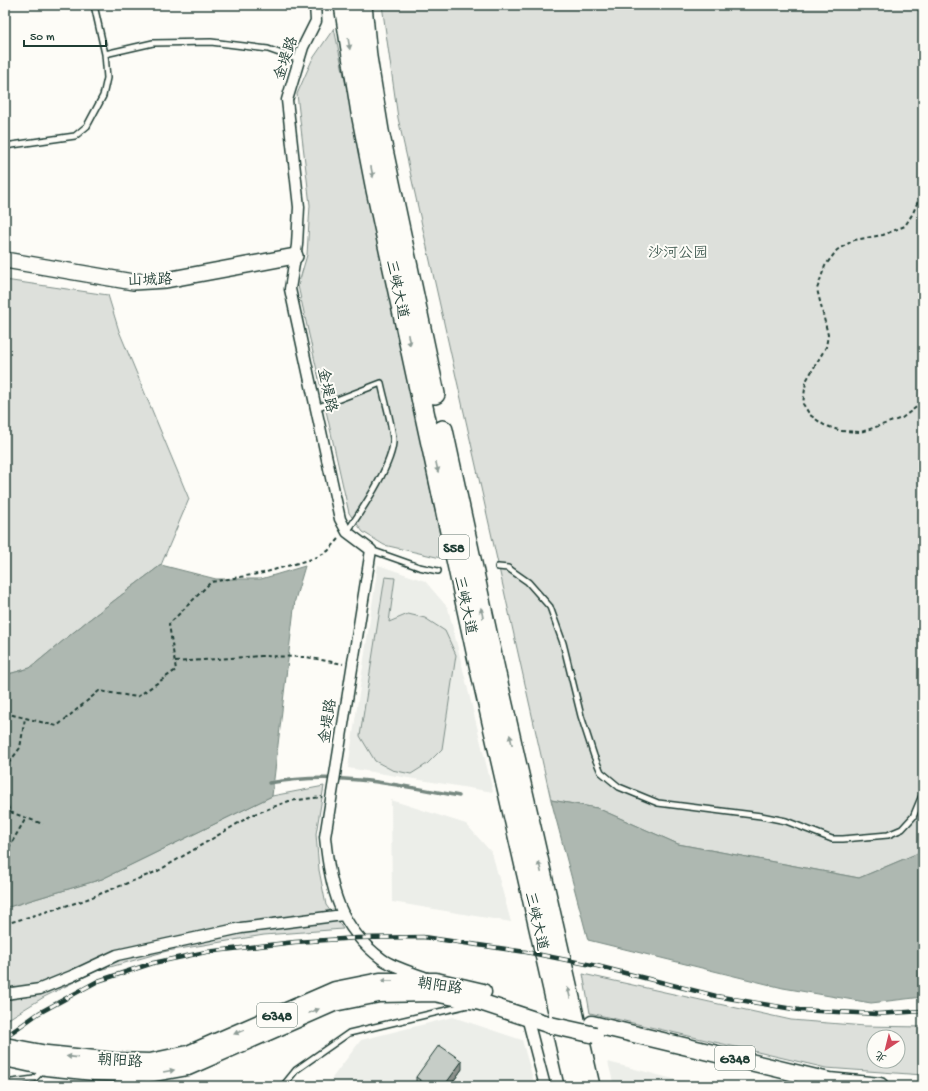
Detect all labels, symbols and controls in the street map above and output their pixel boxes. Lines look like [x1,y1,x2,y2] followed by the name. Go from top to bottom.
[24,22,106,48] scale bar
[30,31,55,45] text: 50 m
[271,34,303,83] street label: 金堤路
[347,38,353,50] one-way arrow
[370,165,376,178] one-way arrow
[648,245,708,263] park label: 沙河公园
[381,258,411,321] street label: 三峡大道
[127,272,173,290] street label: 山城路
[407,333,413,346] one-way arrow
[313,367,340,414] street label: 金堤路
[434,460,440,473] one-way arrow
[439,535,469,559] road number: S58
[449,574,479,637] street label: 三峡大道
[479,607,485,619] one-way arrow
[317,698,341,745] street label: 金堤路
[507,734,513,746] one-way arrow
[536,860,542,873] one-way arrow
[520,890,551,953] street label: 三峡大道
[416,975,463,999] street label: 朝阳路
[380,978,393,984] one-way arrow
[565,987,571,1000] one-way arrow
[257,1003,297,1027] road number: G348
[309,1008,321,1014] one-way arrow
[233,1029,244,1035] one-way arrow
[866,1029,906,1069] north arrow
[715,1046,755,1070] road number: G348
[873,1047,889,1064] text: 北
[97,1052,143,1072] street label: 朝阳路
[66,1054,79,1060] one-way arrow
[162,1067,175,1073] one-way arrow

